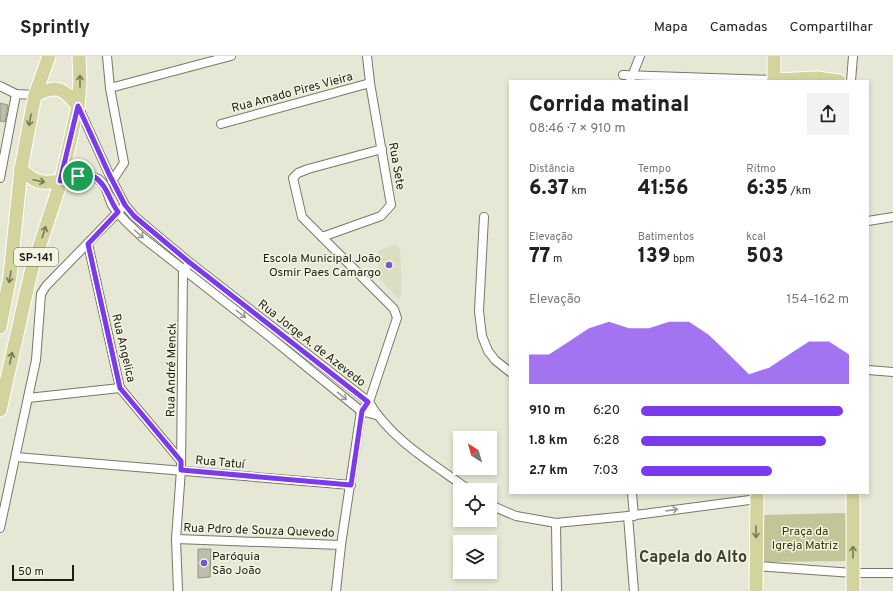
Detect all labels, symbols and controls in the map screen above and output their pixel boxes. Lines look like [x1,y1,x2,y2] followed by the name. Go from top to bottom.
[20,16,90,40] text: Sprintly
[654,19,688,36] text: Mapa
[710,19,768,36] text: Camadas
[790,19,873,36] text: Compartilhar
[230,69,355,117] street label: Rua Amado Pires Vieira
[76,75,84,88] one-way arrow
[529,92,689,119] text: Corrida matinal
[807,93,849,135] button: share
[26,113,34,126] one-way arrow
[529,121,625,137] text: 08:46 · 7 × 910 m
[384,141,408,191] street label: Rua Sete
[61,159,95,193] pin
[529,162,575,176] text: Distância
[638,162,671,176] text: Tempo
[746,162,776,176] text: Ritmo
[67,165,89,187] icon: arrive
[529,176,569,202] text: 6.37
[638,176,688,202] text: 41:56
[746,176,788,202] text: 6:35
[32,177,45,185] one-way arrow
[569,184,587,198] text: km
[788,184,811,198] text: /km
[41,226,48,239] one-way arrow
[134,229,144,238] one-way arrow
[529,230,573,244] text: Elevação
[638,230,694,244] text: Batimentos
[746,230,766,244] text: kcal
[529,244,550,270] text: 77
[638,244,670,270] text: 139
[746,244,784,270] text: 503
[14,248,58,266] road number: SP-141
[263,251,381,281] place label: Escola Municipal João Osmir Paes Camargo
[550,252,562,266] text: m
[670,252,695,266] text: bpm
[384,260,394,270] marker: Escola Municipal João Osmir Paes Camargo
[6,270,14,283] one-way arrow
[529,292,581,308] text: Elevação
[786,292,849,308] text: 154–162 m
[254,297,369,391] street label: Rua Jorge A. de Azevedo
[236,310,247,318] one-way arrow
[107,312,139,384] street label: Rua Angelica
[163,323,181,417] street label: Rua André Menck
[8,352,16,365] one-way arrow
[337,391,348,400] one-way arrow
[529,403,565,419] text: 910 m
[593,403,620,419] text: 6:20
[453,431,497,475] north arrow
[453,431,497,579] map controls
[529,433,568,449] text: 1.8 km
[593,433,620,449] text: 6:28
[194,453,246,473] street label: Rua Tatuí
[529,463,568,479] text: 2.7 km
[593,463,618,479] text: 7:03
[453,483,497,527] button: locate
[665,506,678,514] one-way arrow
[183,520,335,542] street label: Rua Pdro de Souza Quevedo
[772,524,838,554] park label: Praça da Igreja Matriz
[752,525,760,538] one-way arrow
[453,535,497,579] button: layers
[849,546,857,559] one-way arrow
[639,548,747,568] district label: Capela do Alto
[212,549,262,579] place label: Paróquia São João
[199,558,209,568] marker: Paróquia São João
[12,563,74,582] scale bar
[18,565,44,579] text: 50 m

